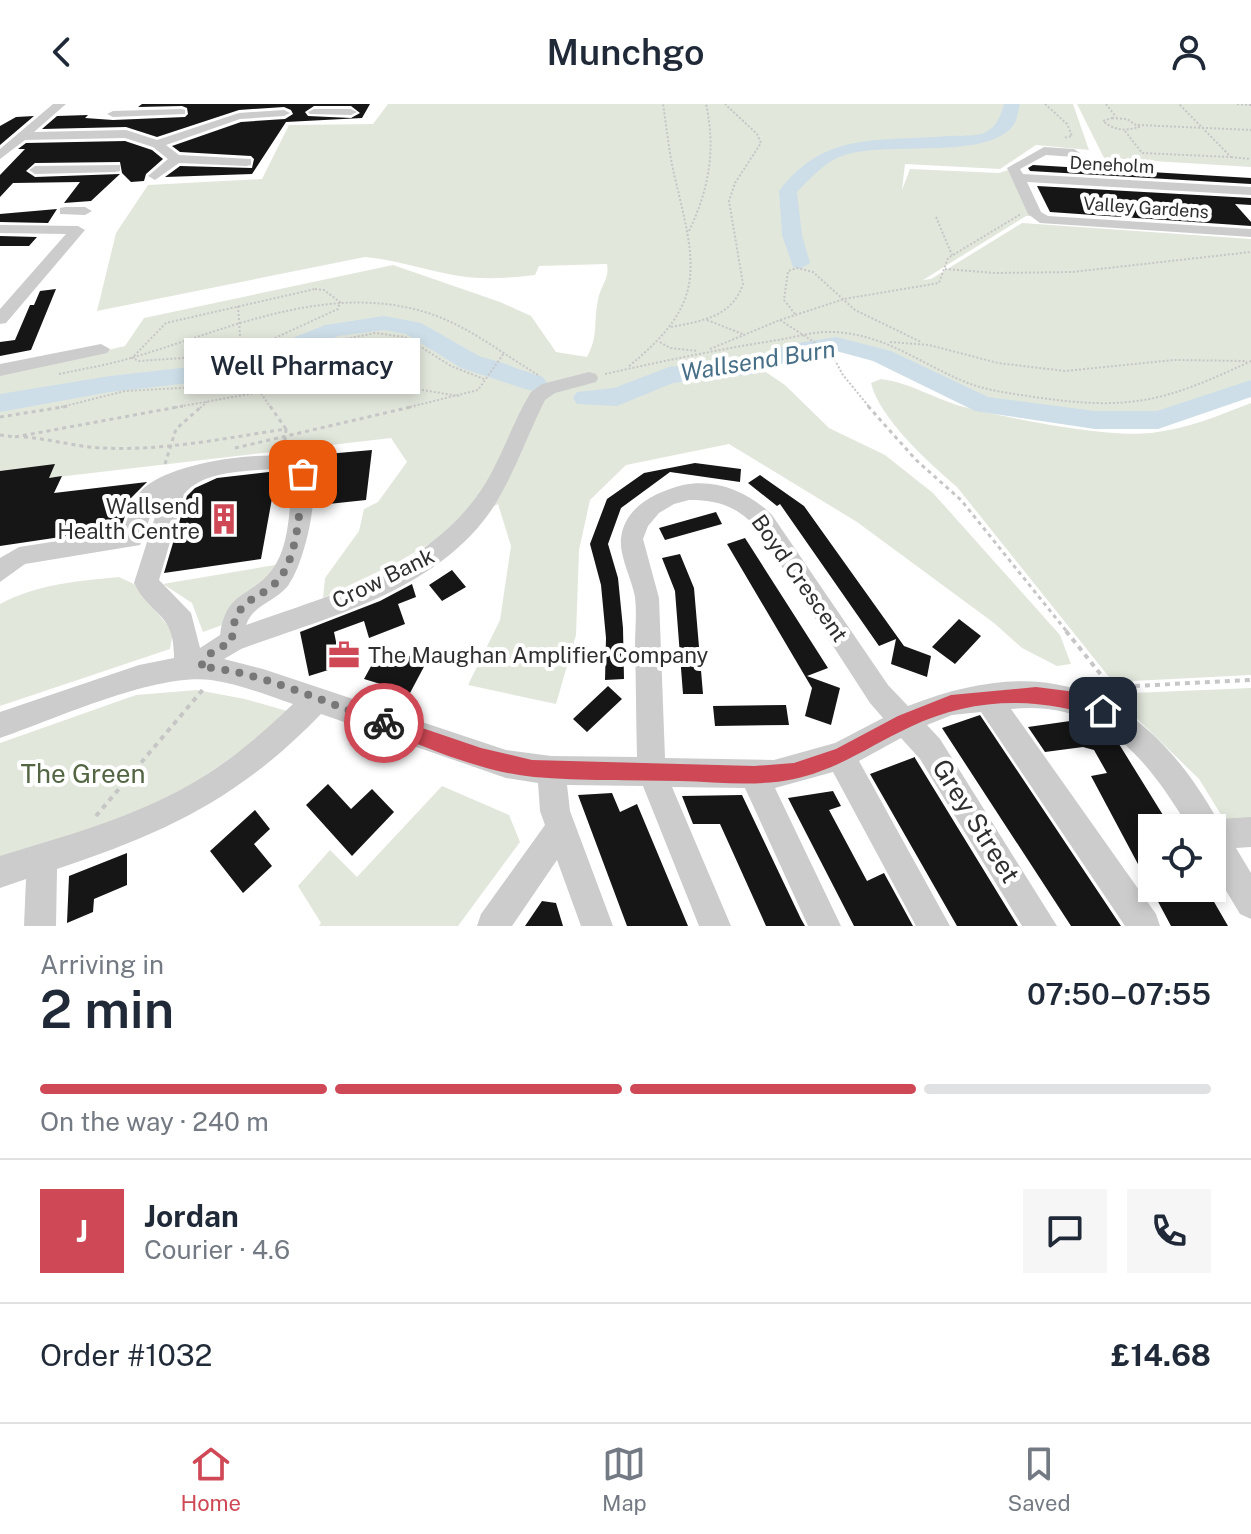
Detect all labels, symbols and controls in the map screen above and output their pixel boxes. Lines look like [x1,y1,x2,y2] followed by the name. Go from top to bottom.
[40,30,84,74] icon: back
[1167,30,1211,74] icon: person
[546,31,705,73] text: Munchgo
[1069,152,1155,177] street label: Deneholm
[1083,193,1210,222] street label: Valley Gardens
[678,334,837,386] water label: Wallsend Burn
[185,338,421,394] callout: Well Pharmacy
[210,350,394,381] text: Well Pharmacy
[269,440,337,508] pin
[281,452,325,496] icon: bag
[57,493,200,544] place label: Wallsend Health Centre
[207,502,241,536] building icon: Wallsend Health Centre
[747,509,853,647] street label: Boyd Crescent
[328,542,438,614] street label: Crow Bank
[327,638,361,672] office icon: The Maughan Amplifier Company
[368,642,709,668] place label: The Maughan Amplifier Company
[1069,677,1137,745] pin
[344,683,424,763] courier
[1081,689,1125,733] icon: home
[362,701,406,745] icon: bike
[926,753,1027,888] street label: Grey Street
[21,758,145,789] park label: The Green
[1138,814,1226,902] map controls
[1138,814,1226,902] button: locate
[40,949,164,980] text: Arriving in
[1027,976,1211,1012] text: 07:50–07:55
[40,979,174,1040] text: 2 min
[40,1106,269,1137] text: On the way · 240 m
[1023,1189,1107,1273] button: chat
[1127,1189,1211,1273] button: phone
[144,1198,239,1234] text: Jordan
[76,1213,88,1249] text: J
[144,1234,290,1265] text: Courier · 4.6
[40,1337,212,1373] text: Order #1032
[1111,1337,1211,1373] text: £14.68
[180,1442,241,1516] tab: Home
[602,1442,647,1516] tab: Map
[1008,1442,1071,1516] tab: Saved

